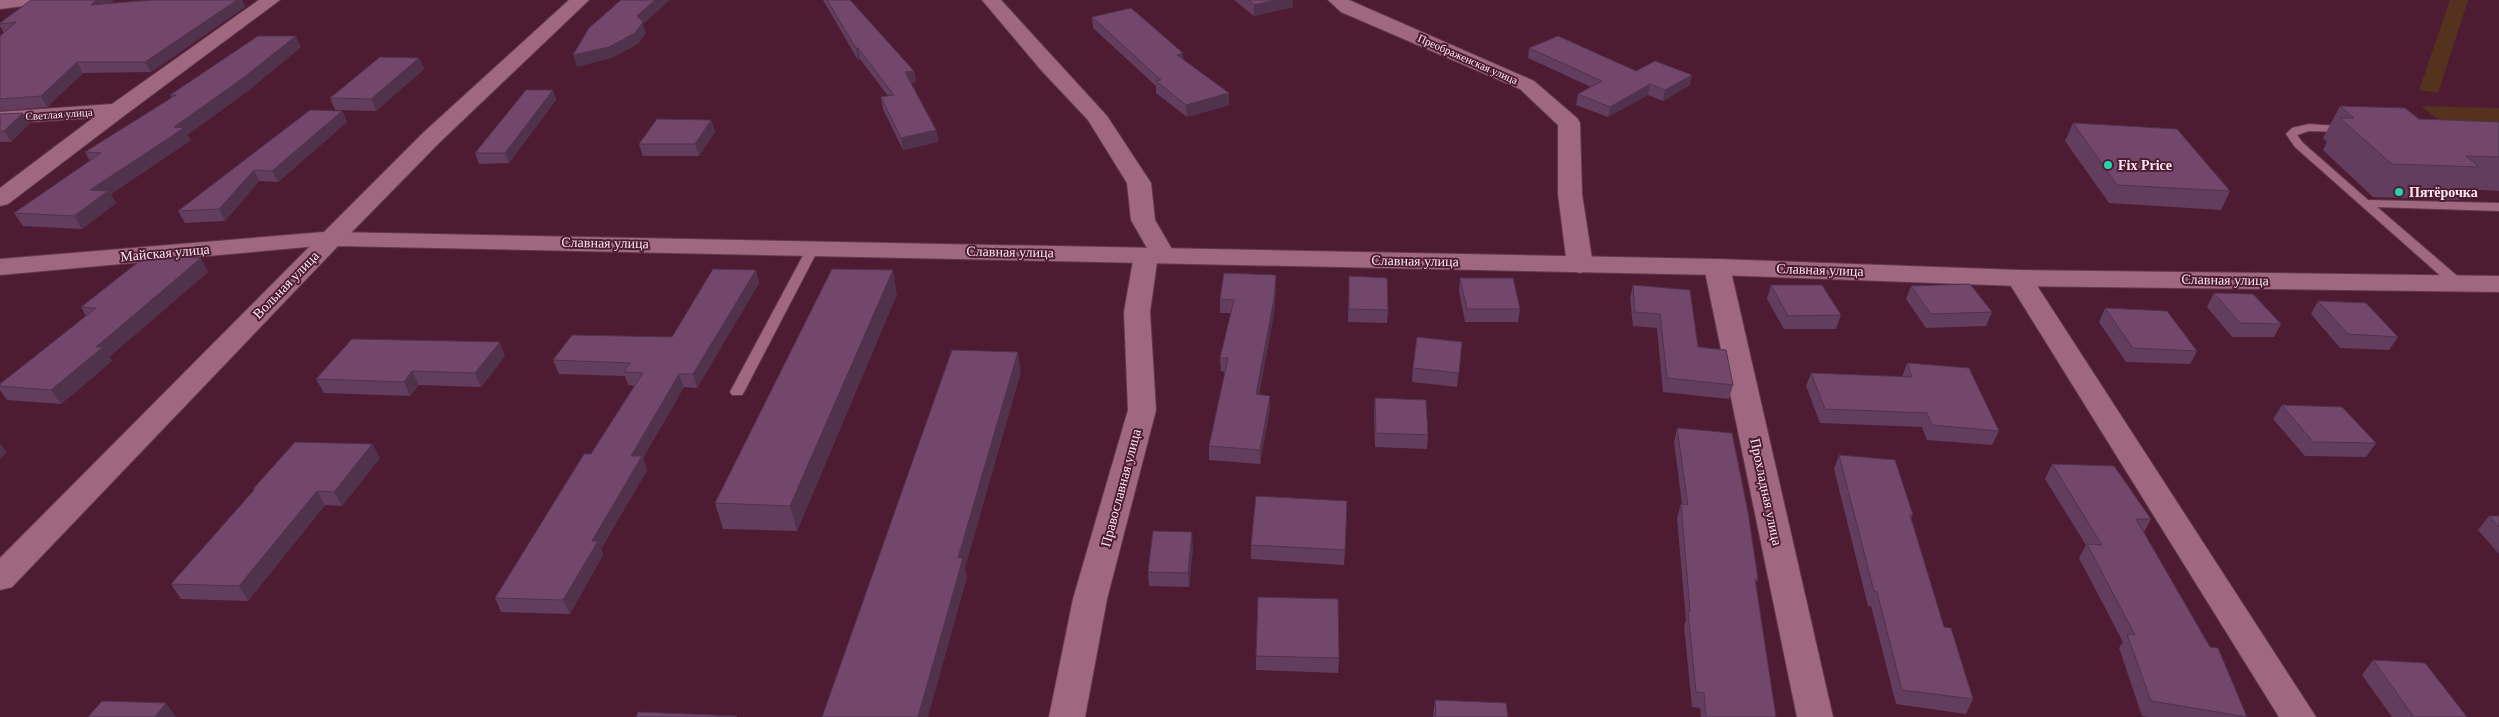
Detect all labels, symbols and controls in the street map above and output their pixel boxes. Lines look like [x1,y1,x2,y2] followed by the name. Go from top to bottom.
[1416,32,1520,86] street label: Преображенская улица
[25,106,93,122] street label: Светлая улица
[2118,158,2172,173] place label: Fix Price
[2102,159,2114,171] marker: Fix Price
[2409,185,2478,200] place label: Пятёрочка
[2393,186,2405,198] marker: Пятёрочка
[561,235,650,251] street label: Славная улица
[120,242,211,264] street label: Майская улица
[966,244,1055,260] street label: Славная улица
[250,248,322,322] street label: Вольная улица
[1371,253,1460,269] street label: Славная улица
[1776,261,1865,279] street label: Славная улица
[2181,272,2270,288] street label: Славная улица
[1098,427,1144,549] street label: Православная улица
[1747,437,1785,548] street label: Прохладная улица

